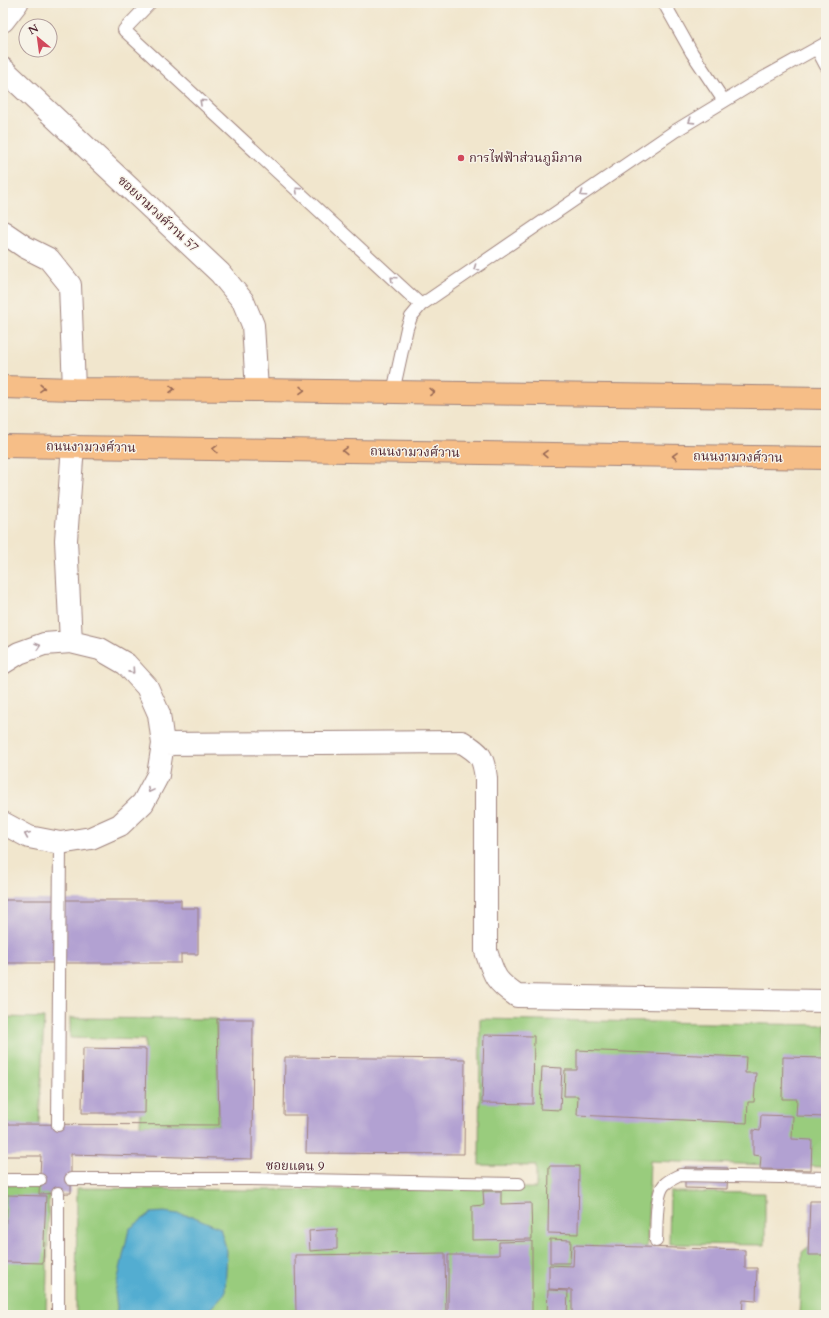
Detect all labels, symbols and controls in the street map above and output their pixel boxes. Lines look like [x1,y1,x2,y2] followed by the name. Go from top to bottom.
[18,18,58,58] north arrow
[26,21,42,39] text: N
[199,99,207,107] one-way arrow
[688,117,695,124] one-way arrow
[469,149,583,167] place label: การไฟฟ้าส่วนภูมิภาค
[456,153,466,163] marker: การไฟฟ้าส่วนภูมิภาค
[114,172,203,257] street label: ซอยงามวงศ์วาน 57
[295,188,302,195] one-way arrow
[580,189,587,197] one-way arrow
[473,263,480,271] one-way arrow
[390,276,398,284] one-way arrow
[39,384,45,392] one-way arrow
[169,385,175,393] one-way arrow
[299,386,305,394] one-way arrow
[429,388,435,396] one-way arrow
[46,437,137,457] street label: ถนนงามวงศ์วาน
[370,442,461,462] street label: ถนนงามวงศ์วาน
[212,445,218,453] one-way arrow
[342,447,348,455] one-way arrow
[693,447,784,467] street label: ถนนงามวงศ์วาน
[542,450,548,458] one-way arrow
[672,452,678,460] one-way arrow
[34,642,41,651] one-way arrow
[128,666,135,673] one-way arrow
[147,785,155,793] one-way arrow
[24,832,31,840] one-way arrow
[265,1156,325,1176] street label: ซอยแดน 9

